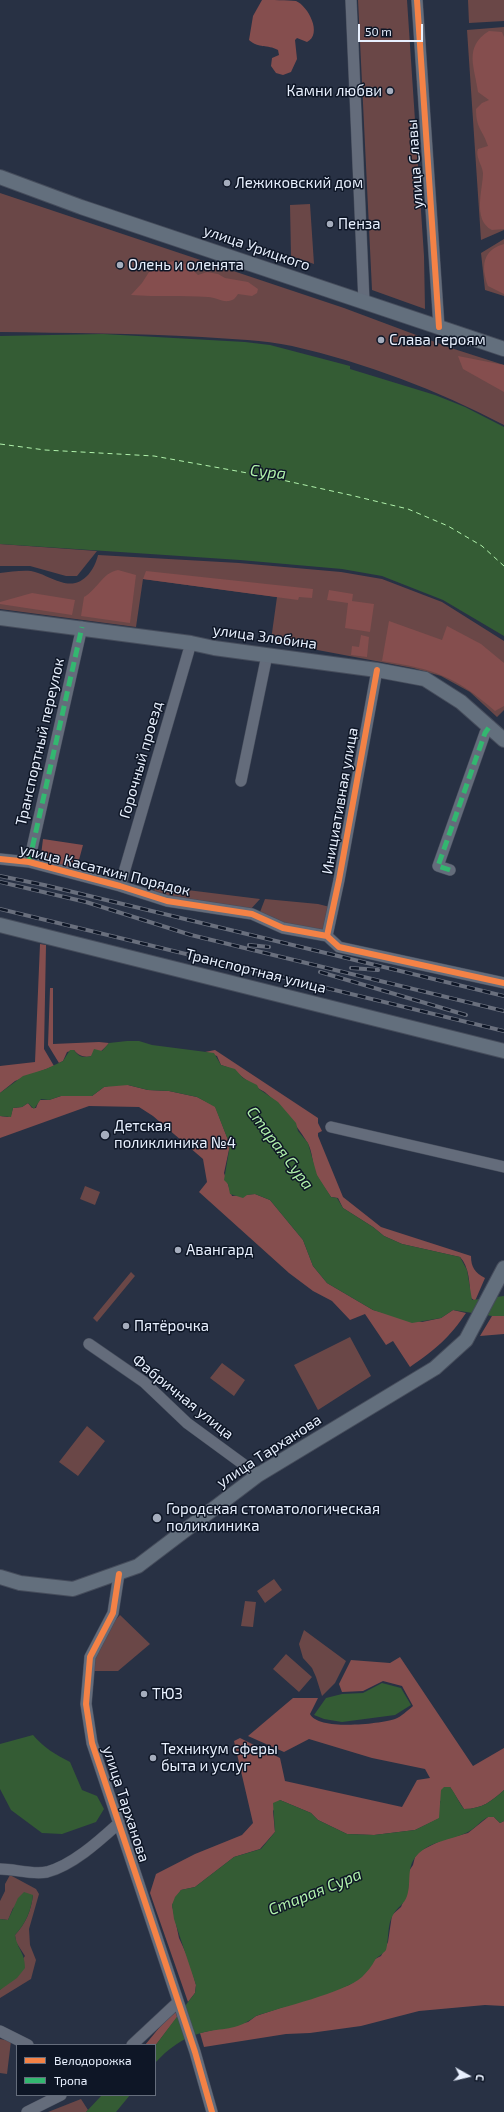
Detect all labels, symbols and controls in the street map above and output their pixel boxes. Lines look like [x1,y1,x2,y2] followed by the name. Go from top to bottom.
[360,16,425,42] scale bar
[365,24,392,38] text: 50 m
[287,82,382,100] place label: Камни любви
[385,86,395,96] marker: Камни любви
[403,119,427,209] street label: улица Славы
[235,174,363,192] place label: Лежиковский дом
[222,178,232,188] marker: Лежиковский дом
[338,215,381,233] place label: Пенза
[325,219,335,229] marker: Пенза
[201,221,313,275] street label: улица Урицкого
[128,256,244,274] place label: Олень и оленята
[115,260,125,270] marker: Олень и оленята
[389,331,486,349] place label: Слава героям
[376,335,386,345] marker: Слава героям
[249,461,287,483] water label: Сура
[212,621,318,653] street label: улица Злобина
[12,656,68,828] street label: Транспортный переулок
[116,699,166,821] street label: Горочный проезд
[318,726,362,876] street label: Инициативная улица
[18,840,192,900] street label: улица Касаткин Порядок
[184,945,328,997] street label: Транспортная улица
[243,1103,317,1193] water label: Старая Сура
[114,1117,236,1152] place label: Детская поликлиника №4
[99,1129,111,1141] marker: Детская поликлиника №4
[186,1241,253,1259] place label: Авангард
[173,1245,183,1255] marker: Авангард
[134,1317,209,1335] place label: Пятёрочка
[121,1321,131,1331] marker: Пятёрочка
[129,1351,237,1443] street label: Фабричная улица
[213,1410,325,1492] street label: улица Тарханова
[166,1500,380,1535] place label: Городская стоматологическая поликлиника
[151,1512,163,1524] marker: Городская стоматологическая поликлиника
[152,1685,183,1703] place label: ТЮЗ
[139,1689,149,1699] marker: ТЮЗ
[161,1740,278,1775] place label: Техникум сферы быта и услуг
[99,1744,153,1864] street label: улица Тарханова
[148,1753,158,1763] marker: Техникум сферы быта и услуг
[265,1865,365,1919] water label: Старая Сура
[16,2044,156,2096] legend
[54,2053,132,2067] text: Велодорожка
[448,2056,488,2096] north arrow
[54,2073,87,2087] text: Тропа
[473,2074,487,2082] text: С

